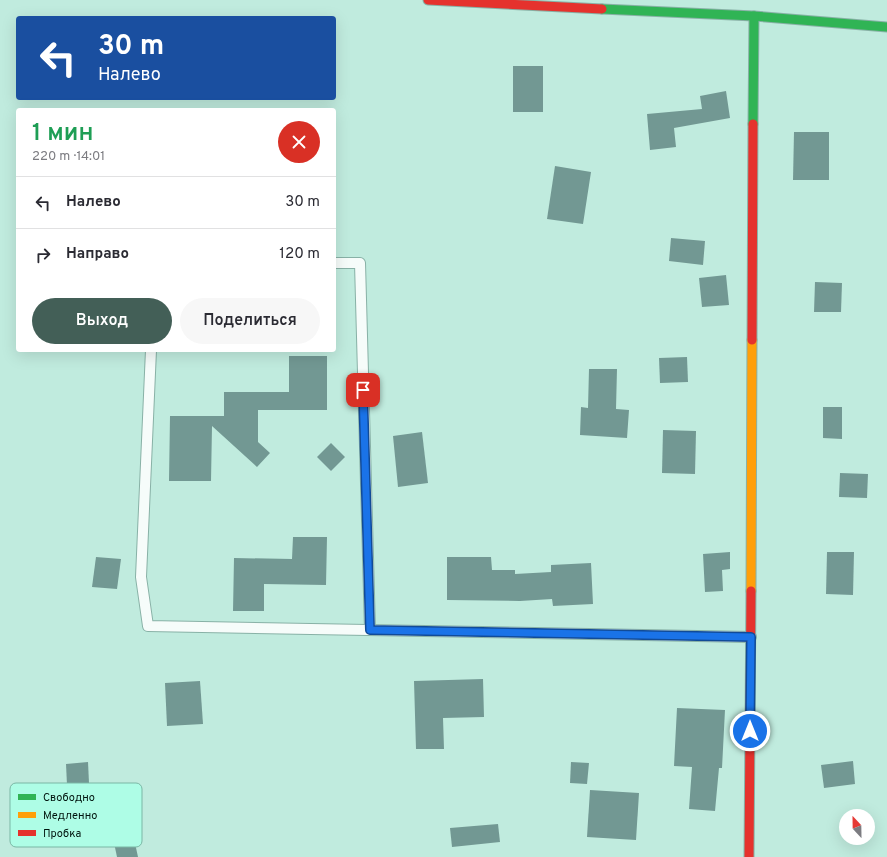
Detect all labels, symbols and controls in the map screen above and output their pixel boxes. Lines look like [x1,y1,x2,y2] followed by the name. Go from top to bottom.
[98,29,164,65] text: 30 m
[32,32,84,84] icon: left
[98,64,161,87] text: Налево
[32,119,93,149] text: 1 мин
[278,121,320,163] button: close
[32,149,105,165] text: 220 m · 14:01
[32,192,54,214] icon: left
[66,193,121,212] text: Налево
[285,193,320,212] text: 30 m
[32,244,54,266] icon: right
[66,245,129,264] text: Направо
[279,245,320,264] text: 120 m
[32,298,172,344] button: Выход
[180,298,320,344] button: Поделиться
[346,373,380,407] pin
[352,379,374,401] icon: arrive
[729,710,771,752] position arrow
[10,783,142,847] legend
[43,791,95,805] text: Свободно
[43,809,97,823] text: Медленно
[839,809,875,845] north arrow
[839,809,875,845] map controls
[43,827,82,841] text: Пробка

